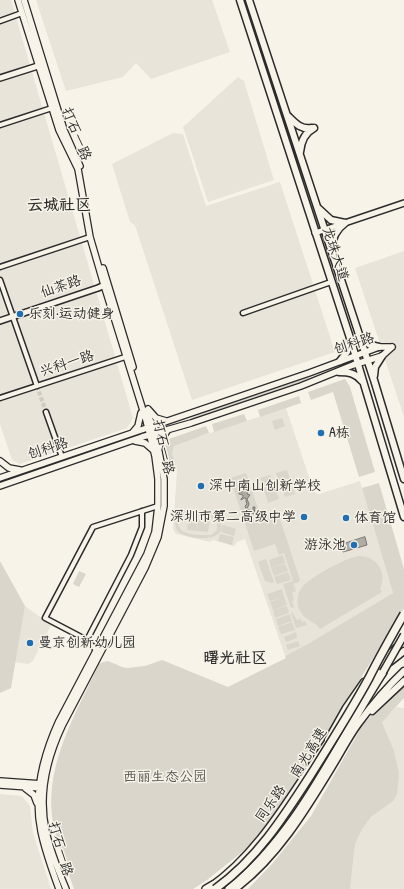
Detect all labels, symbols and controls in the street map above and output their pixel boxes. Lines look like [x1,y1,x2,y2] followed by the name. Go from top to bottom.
[58,105,94,163] street label: 打石一路
[27,196,91,216] district label: 云城社区
[318,225,352,283] street label: 龙珠大道
[38,272,84,302] street label: 仙茶路
[28,306,115,322] place label: 乐刻·运动健身
[15,309,25,319] marker: 乐刻·运动健身
[331,330,377,358] street label: 创科路
[38,347,96,381] street label: 兴科一路
[149,418,177,476] street label: 打石一路
[329,425,350,441] place label: A栋
[316,428,326,438] marker: A栋
[25,435,71,463] street label: 创科路
[209,478,321,494] place label: 深中南山创新学校
[196,481,206,491] marker: 深中南山创新学校
[170,509,296,525] place label: 深圳市第二高级中学
[354,510,396,526] place label: 体育馆
[299,512,309,522] marker: 深圳市第二高级中学
[341,513,351,523] marker: 体育馆
[304,537,346,553] place label: 游泳池
[349,540,359,550] marker: 游泳池
[38,635,136,651] place label: 曼京创新幼儿园
[25,638,35,648] marker: 曼京创新幼儿园
[203,649,267,669] district label: 曙光社区
[287,725,331,781] street label: 南光高速
[123,769,207,785] park label: 西丽生态公园
[252,782,290,826] street label: 同乐路
[44,820,76,878] street label: 打石一路

